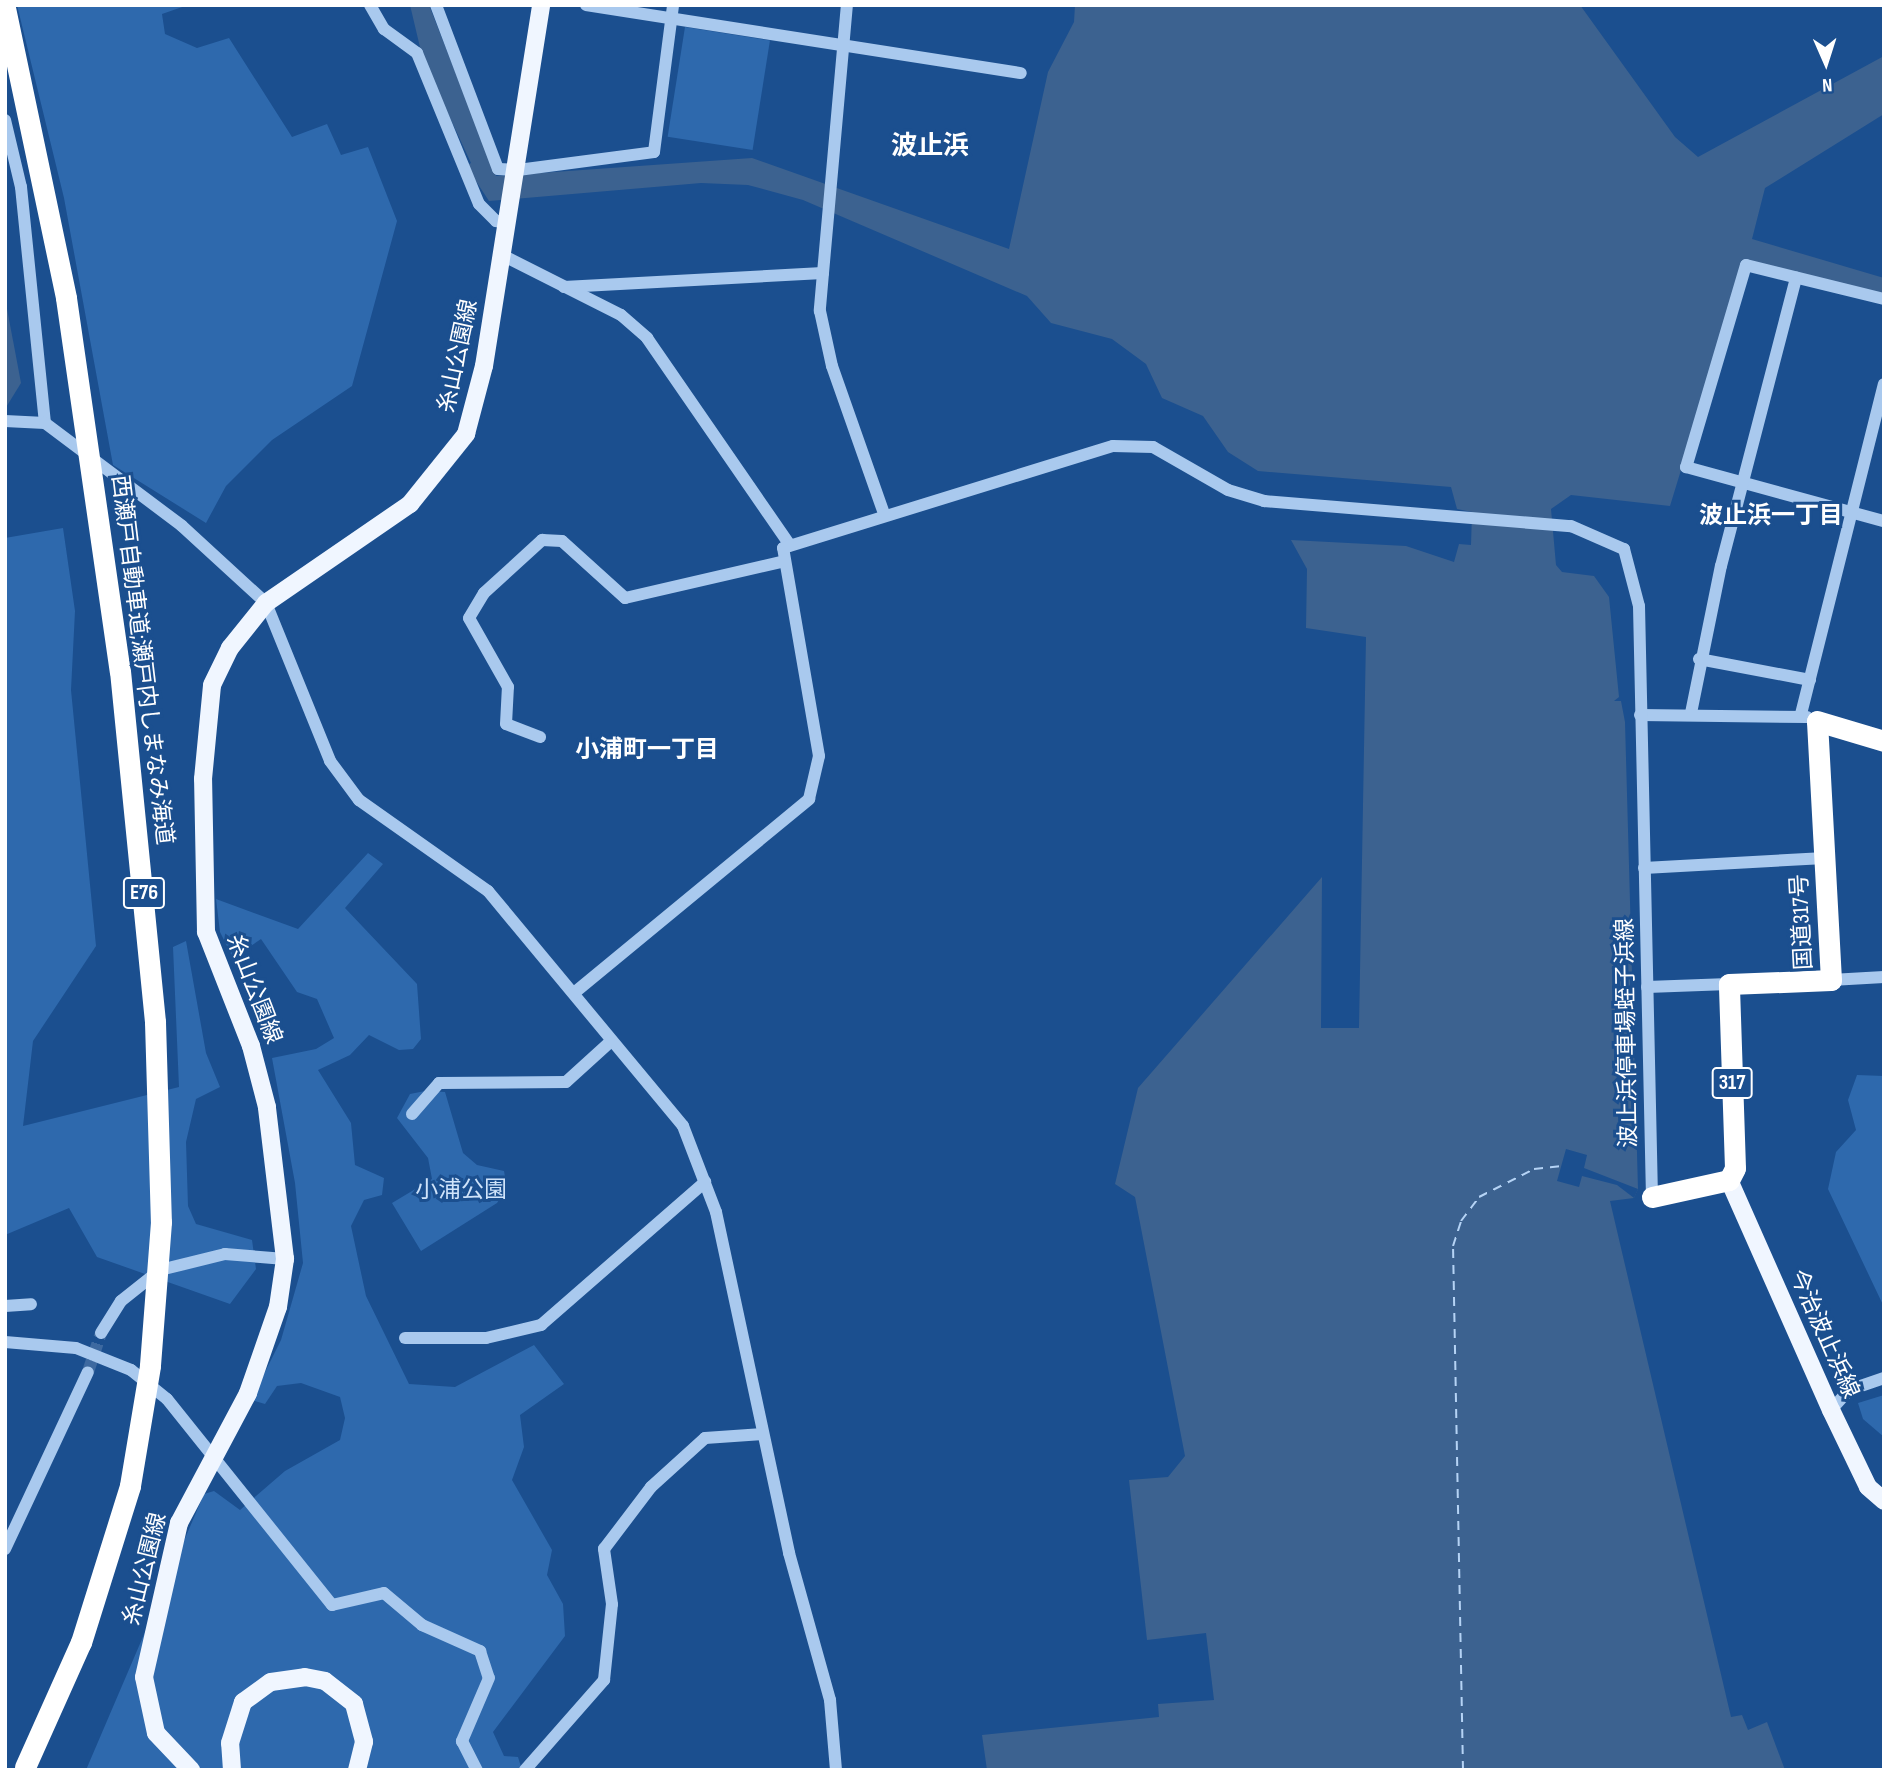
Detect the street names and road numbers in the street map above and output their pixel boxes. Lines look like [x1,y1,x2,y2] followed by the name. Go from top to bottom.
[433,297,483,415] street label: 糸山公園線
[106,473,178,847] street label: 西瀬戸自動車道;瀬戸内しまなみ海道
[1786,873,1818,971] street label: 国道317号
[121,876,167,910] road number: E76
[1611,918,1643,1148] street label: 波止浜停車場蛭子浜線
[221,930,287,1048] street label: 糸山公園線
[1711,1066,1753,1100] road number: 317
[1783,1265,1865,1403] street label: 今治波止浜線
[118,1510,172,1628] street label: 糸山公園線

